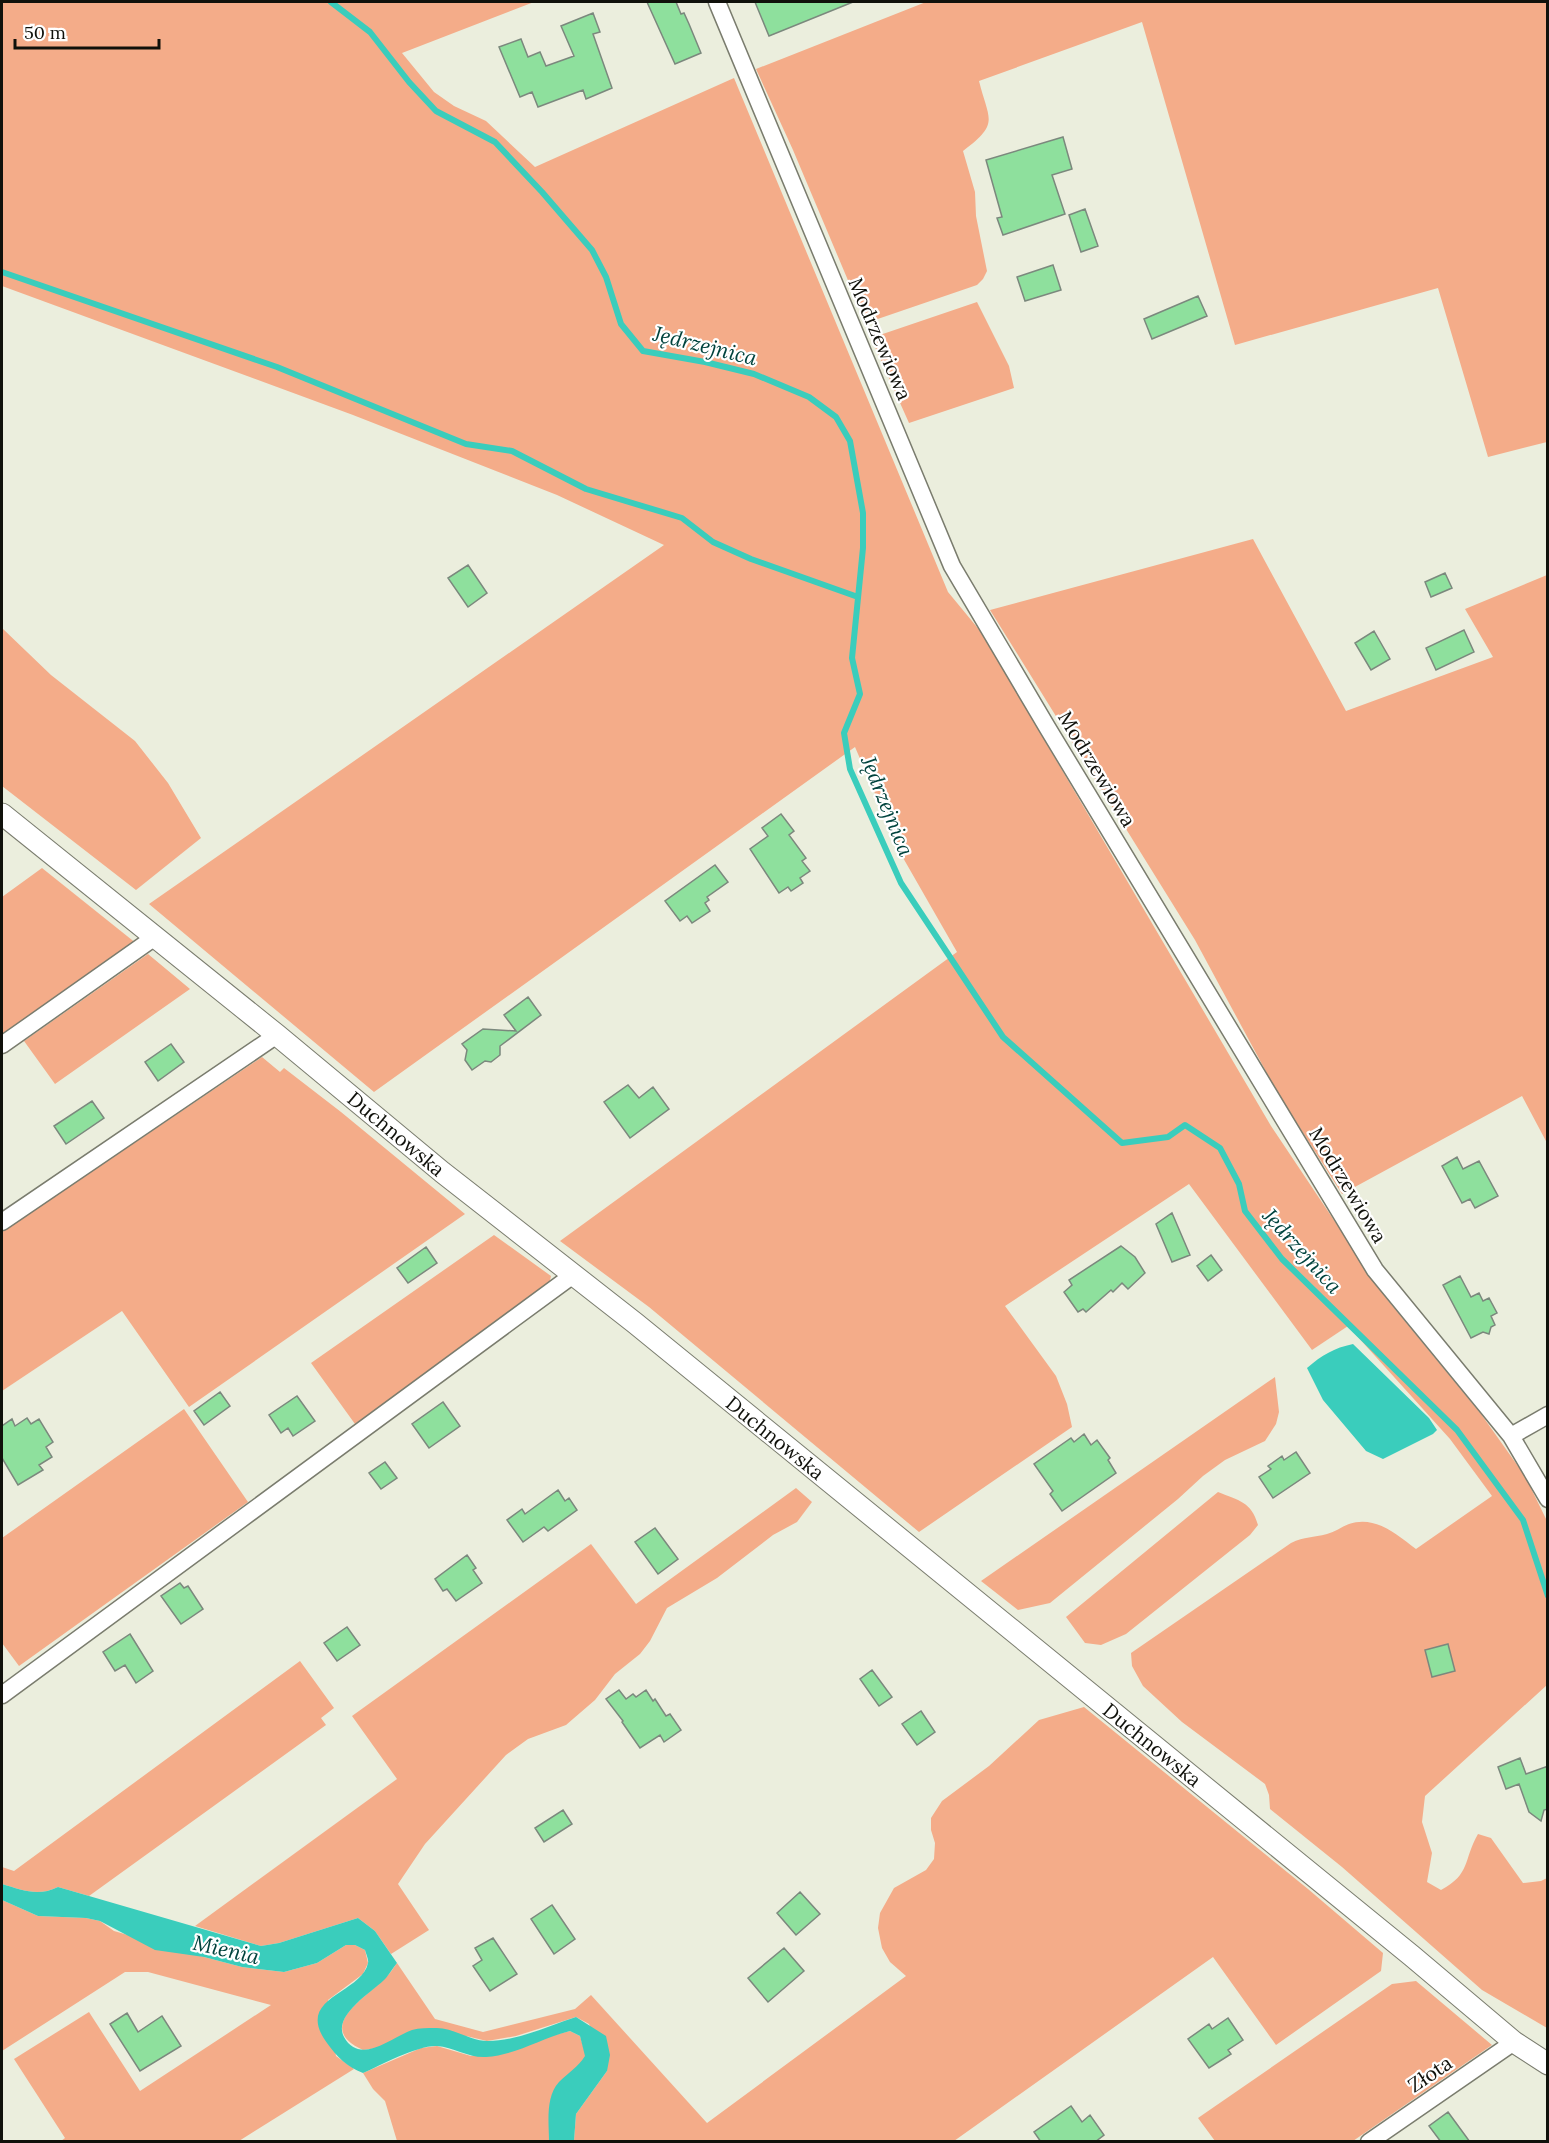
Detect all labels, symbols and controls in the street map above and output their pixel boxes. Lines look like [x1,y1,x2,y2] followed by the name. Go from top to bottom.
[15,12,159,50] scale bar
[24,21,66,44] text: 50 m
[843,274,917,404] street label: Modrzewiowa
[650,319,760,372] water label: Jędrzejnica
[1053,706,1142,831] street label: Modrzewiowa
[855,751,920,860] water label: Jędrzejnica
[343,1086,450,1182] street label: Duchnowska
[1304,1122,1393,1247] street label: Modrzewiowa
[1256,1202,1348,1299] water label: Jędrzejnica
[721,1390,830,1485] street label: Duchnowska
[1098,1697,1207,1792] street label: Duchnowska
[190,1929,262,1970] water label: Mienia
[1403,2050,1457,2097] street label: Złota

